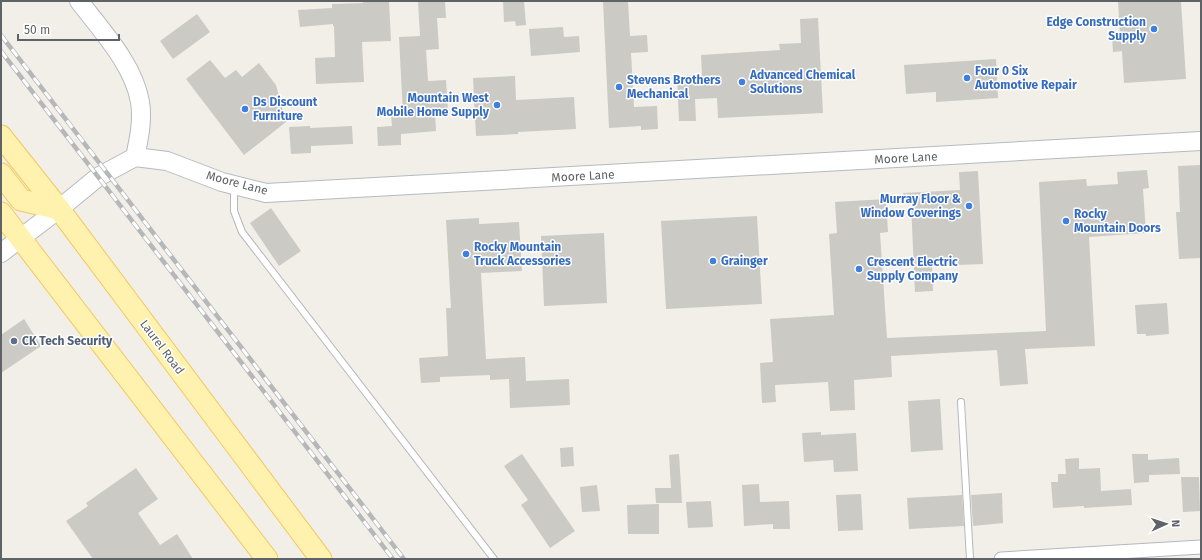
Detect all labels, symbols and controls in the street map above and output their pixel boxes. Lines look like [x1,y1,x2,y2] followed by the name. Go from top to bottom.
[1047,15,1147,43] place label: Edge Construction Supply
[18,16,119,42] scale bar
[24,23,50,37] text: 50 m
[1149,24,1159,34] marker: Edge Construction Supply
[974,64,1077,92] place label: Four 0 Six Automotive Repair
[749,68,856,96] place label: Advanced Chemical Solutions
[627,73,721,101] place label: Stevens Brothers Mechanical
[962,73,972,83] marker: Four 0 Six Automotive Repair
[737,77,747,87] marker: Advanced Chemical Solutions
[614,82,624,92] marker: Stevens Brothers Mechanical
[377,91,490,119] place label: Mountain West Mobile Home Supply
[253,95,318,123] place label: Ds Discount Furniture
[492,100,502,110] marker: Mountain West Mobile Home Supply
[240,104,250,114] marker: Ds Discount Furniture
[874,149,938,167] street label: Moore Lane
[551,167,615,185] street label: Moore Lane
[205,168,269,198] street label: Moore Lane
[861,192,961,220] place label: Murray Floor & Window Coverings
[964,201,974,211] marker: Murray Floor & Window Coverings
[1074,207,1161,235] place label: Rocky Mountain Doors
[1061,216,1071,226] marker: Rocky Mountain Doors
[474,240,571,268] place label: Rocky Mountain Truck Accessories
[461,249,471,259] marker: Rocky Mountain Truck Accessories
[721,254,768,268] place label: Grainger
[867,255,959,283] place label: Crescent Electric Supply Company
[708,256,718,266] marker: Grainger
[854,264,864,274] marker: Crescent Electric Supply Company
[137,317,187,377] street label: Laurel Road
[22,334,113,348] place label: CK Tech Security
[9,336,19,346] marker: CK Tech Security
[1146,504,1186,544] north arrow
[1169,520,1182,527] text: N

